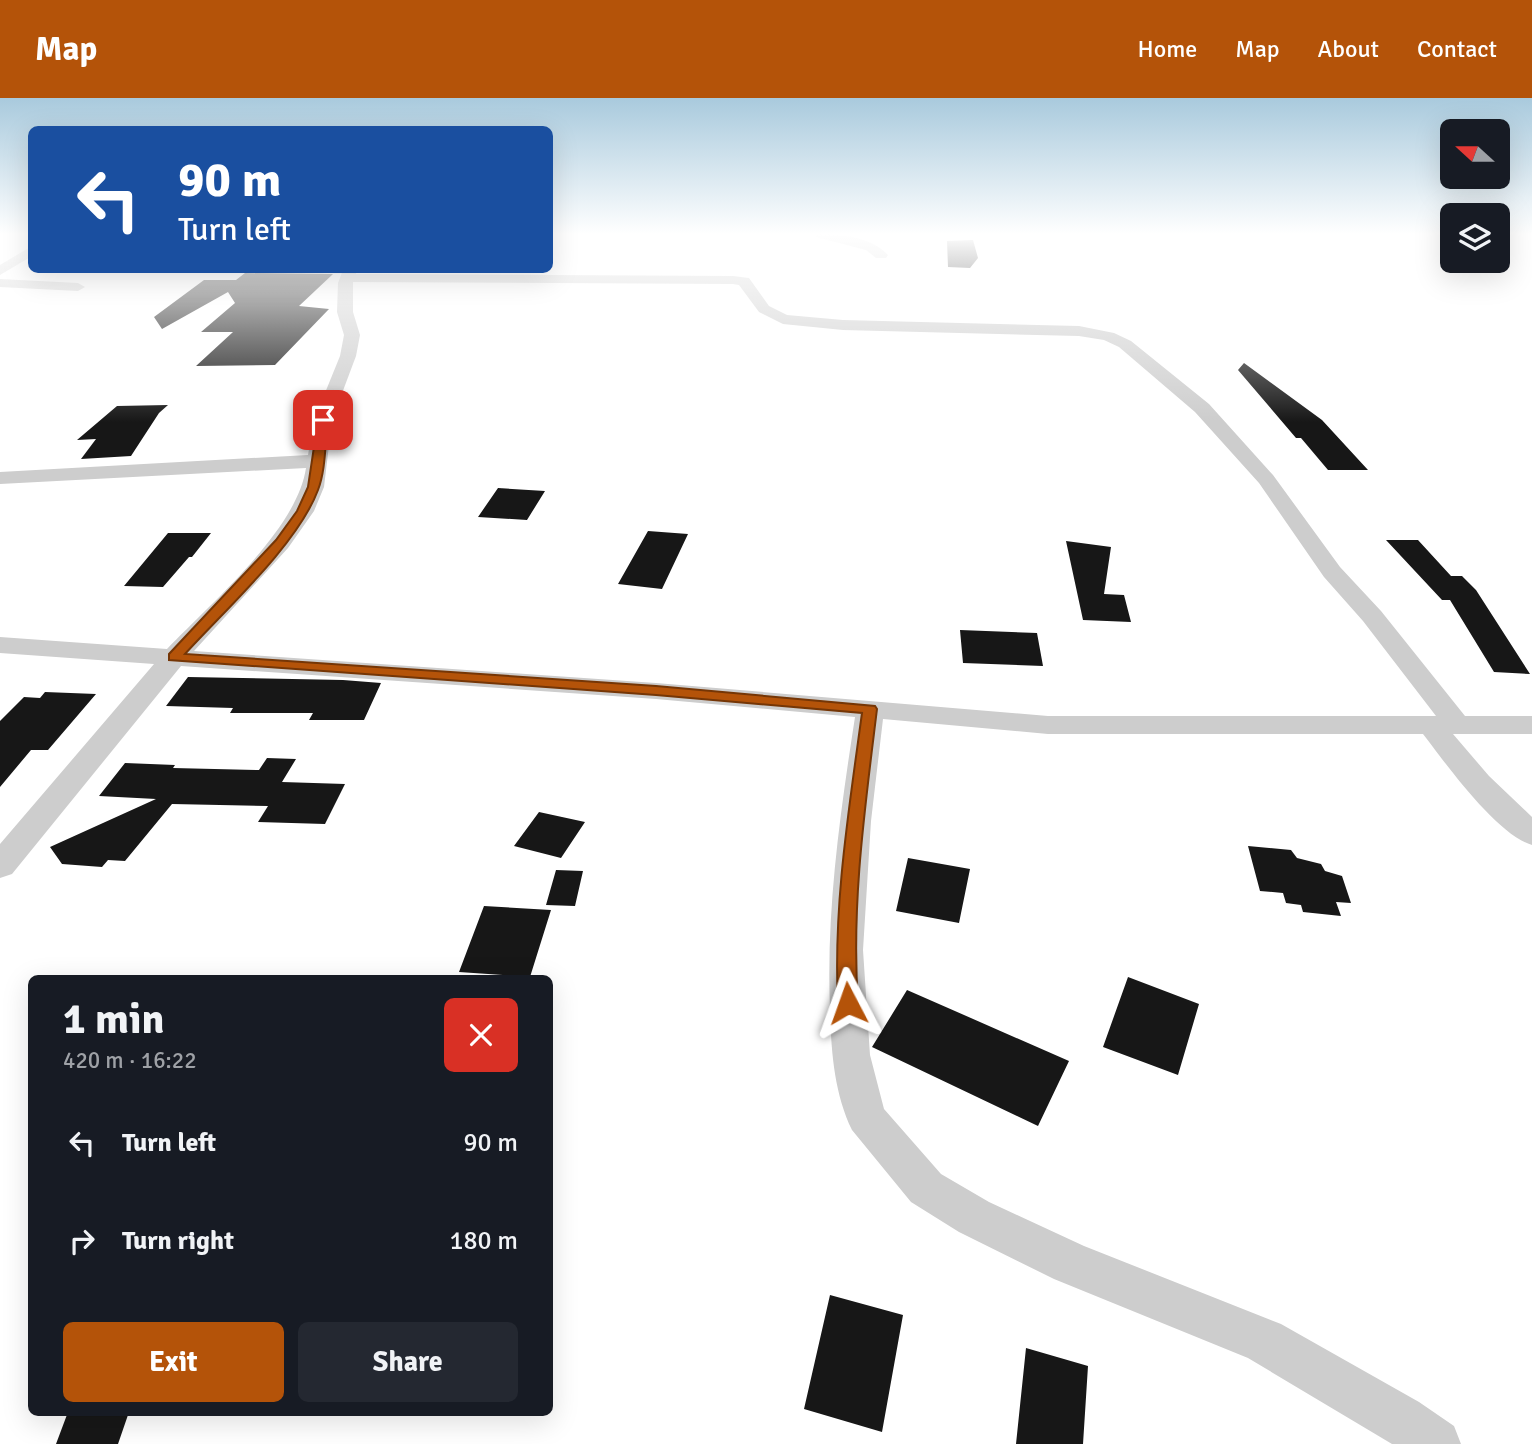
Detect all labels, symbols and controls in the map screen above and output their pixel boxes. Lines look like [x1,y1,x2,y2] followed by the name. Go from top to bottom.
[35,29,97,70] text: Map
[1137,34,1197,64] text: Home
[1235,34,1280,64] text: Map
[1318,34,1379,64] text: About
[1417,34,1497,64] text: Contact
[1440,119,1510,189] north arrow
[1440,119,1510,273] map controls
[178,150,281,210] text: 90 m
[63,154,154,245] icon: left
[1440,203,1510,273] button: layers
[178,210,291,249] text: Turn left
[293,390,353,450] pin
[304,401,342,439] icon: arrive
[811,966,885,1040] position arrow
[63,994,164,1045] text: 1 min
[444,998,518,1072] button: close
[63,1046,197,1075] text: 420 m · 16:22
[63,1124,101,1162] icon: left
[122,1127,216,1159] text: Turn left
[463,1127,518,1159] text: 90 m
[63,1222,101,1260] icon: right
[122,1225,234,1257] text: Turn right
[449,1225,518,1257] text: 180 m
[63,1322,284,1402] button: Exit
[298,1322,518,1402] button: Share

